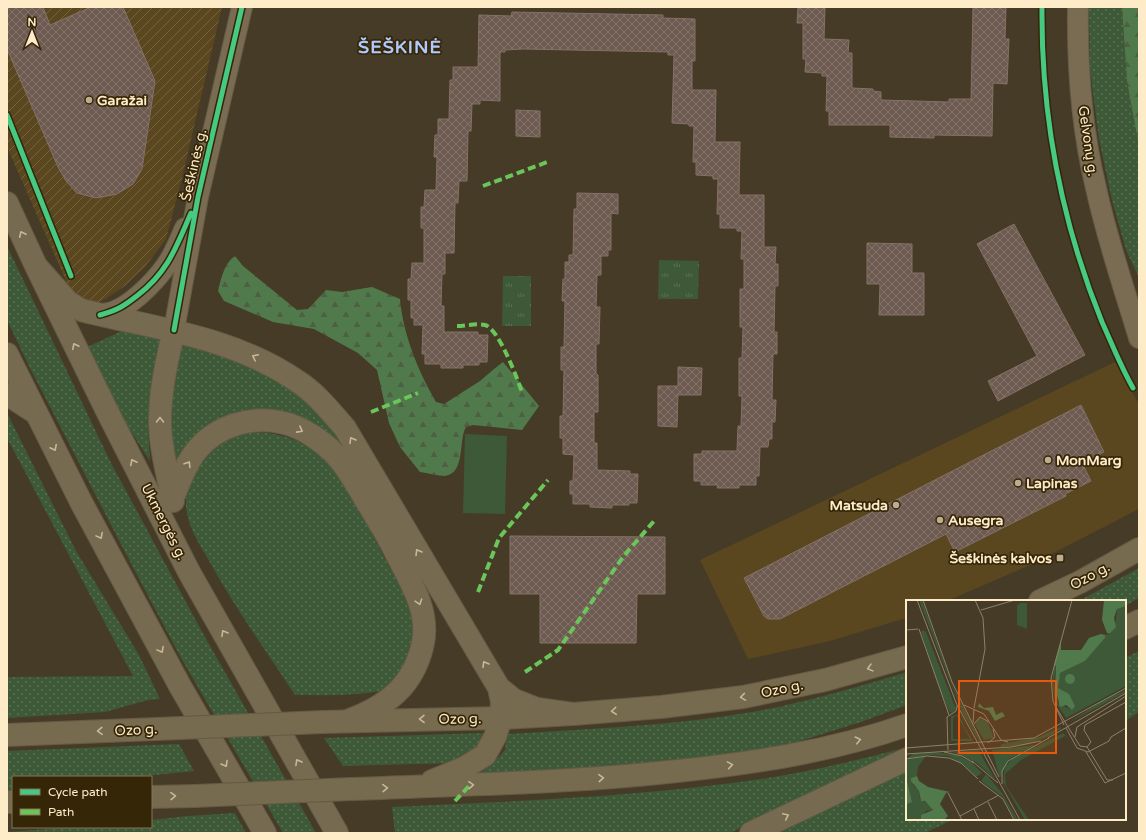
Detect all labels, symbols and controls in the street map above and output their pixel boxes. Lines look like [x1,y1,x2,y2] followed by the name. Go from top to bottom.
[12,12,52,52] north arrow
[28,16,36,29] text: N
[358,36,442,58] district label: ŠEŠKINĖ
[97,92,147,109] place label: Garažai
[84,95,94,105] marker: Garažai
[1075,105,1101,177] street label: Gelvonų g.
[177,127,211,203] street label: Šeškinės g.
[19,231,27,239] one-way arrow
[72,343,80,350] one-way arrow
[252,354,259,362] one-way arrow
[156,417,165,423] one-way arrow
[296,425,303,433] one-way arrow
[349,437,356,444] one-way arrow
[49,444,57,452] one-way arrow
[1056,452,1122,469] place label: MonMarg
[1043,455,1053,465] marker: MonMarg
[130,459,138,467] one-way arrow
[183,461,191,468] one-way arrow
[1026,475,1078,492] place label: Lapinas
[1013,478,1023,488] marker: Lapinas
[137,481,191,563] street label: Ukmergės g.
[829,497,888,514] place label: Matsuda
[891,500,901,510] marker: Matsuda
[948,512,1004,529] place label: Ausegra
[935,515,945,525] marker: Ausegra
[95,532,102,539] one-way arrow
[415,549,422,556] one-way arrow
[949,550,1052,567] place label: Šeškinės kalvos
[1055,553,1065,563] marker: Šeškinės kalvos
[1067,558,1113,594] street label: Ozo g.
[415,599,423,606] one-way arrow
[906,600,1126,820] inset map
[222,630,229,637] one-way arrow
[156,646,164,654] one-way arrow
[482,661,489,668] one-way arrow
[866,664,873,672] one-way arrow
[759,676,805,702] street label: Ozo g.
[740,692,746,701] one-way arrow
[611,706,617,715] one-way arrow
[438,710,482,728] street label: Ozo g.
[419,715,425,724] one-way arrow
[114,720,158,740] street label: Ozo g.
[97,727,103,736] one-way arrow
[854,736,861,745] one-way arrow
[221,759,228,767] one-way arrow
[295,759,302,767] one-way arrow
[727,761,733,770] one-way arrow
[598,774,604,782] one-way arrow
[12,776,152,828] legend
[468,781,474,789] one-way arrow
[382,784,388,792] one-way arrow
[48,785,107,799] text: Cycle path
[170,792,176,801] one-way arrow
[48,805,74,819] text: Path
[782,813,790,821] one-way arrow

